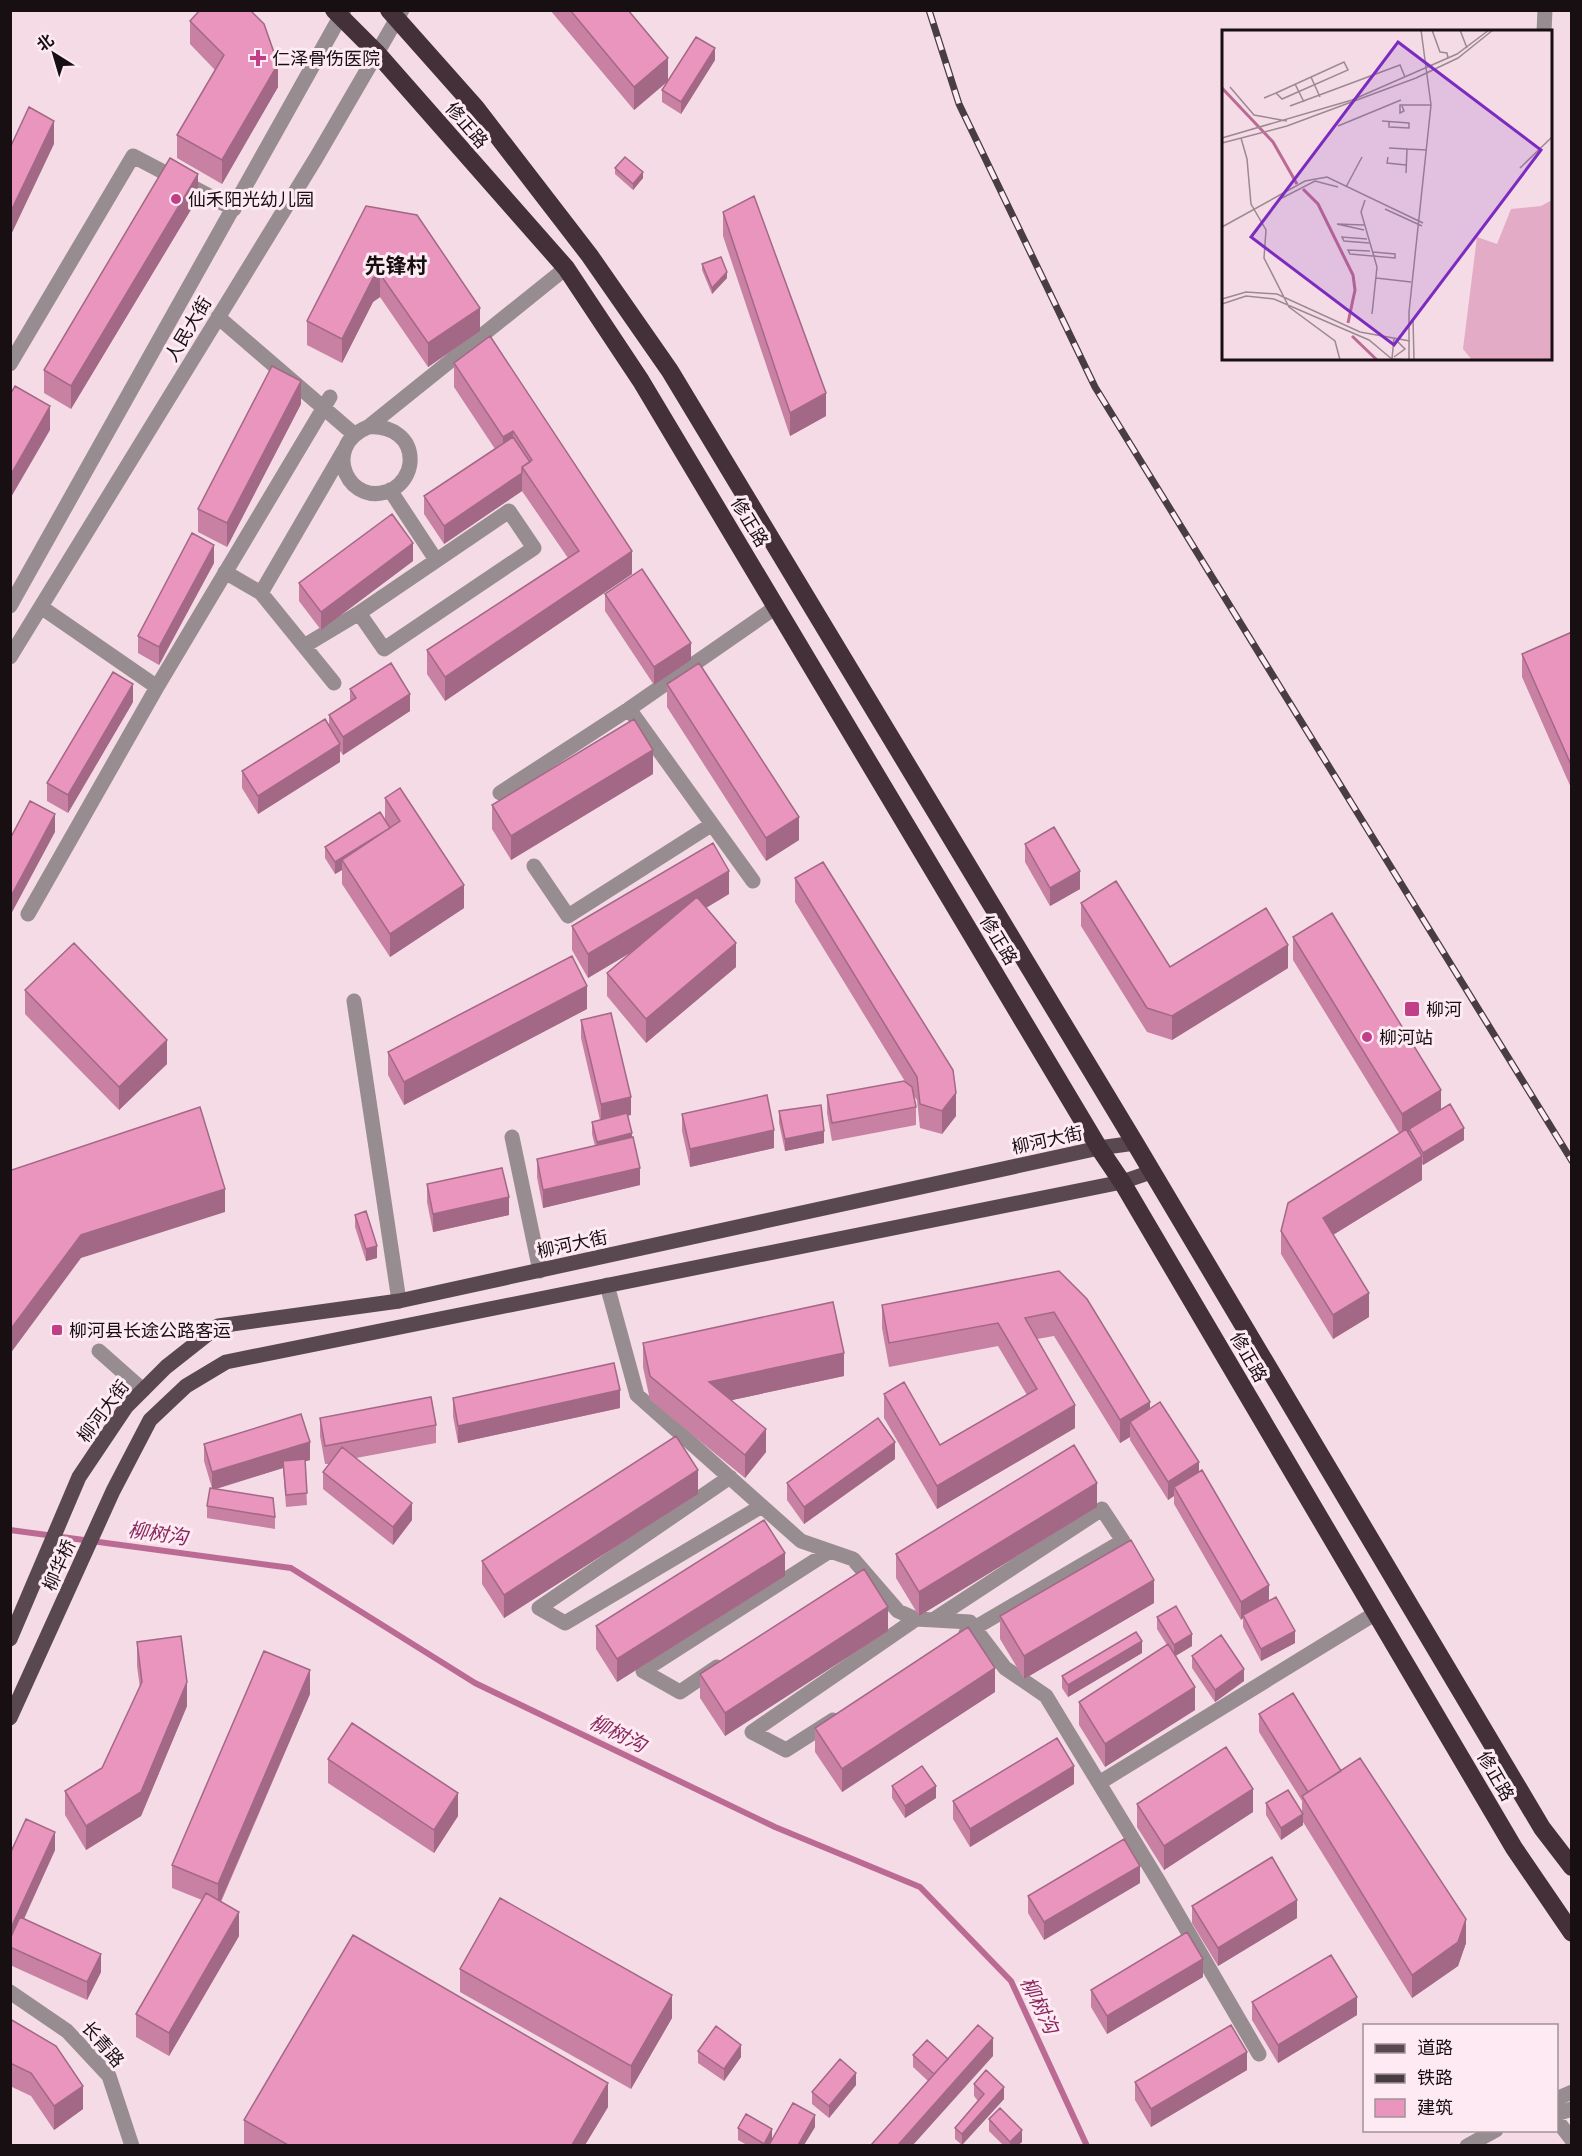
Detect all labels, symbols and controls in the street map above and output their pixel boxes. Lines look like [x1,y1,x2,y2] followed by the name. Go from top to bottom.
[24,24,84,84] north arrow
[33,29,57,55] text: 北
[1222,30,1552,360] inset map
[272,47,380,70] place label: 仁泽骨伤医院
[249,49,267,67] marker: 仁泽骨伤医院
[441,97,493,153] street label: 修正路
[188,188,314,211] place label: 仙禾阳光幼儿园
[169,192,183,206] marker: 仙禾阳光幼儿园
[365,252,428,278] district label: 先锋村
[160,292,216,366] street label: 人民大街
[726,493,774,551] street label: 修正路
[975,911,1023,969] street label: 修正路
[1426,998,1462,1021] place label: 柳河
[1403,1000,1421,1018] marker: 柳河
[1379,1026,1433,1049] place label: 柳河站
[1360,1030,1374,1044] marker: 柳河站
[1009,1121,1085,1159] street label: 柳河大街
[534,1225,610,1263] street label: 柳河大街
[69,1319,231,1342] place label: 柳河县长途公路客运
[50,1323,64,1337] marker: 柳河县长途公路客运
[1226,1328,1272,1386] street label: 修正路
[72,1375,134,1447] street label: 柳河大街
[127,1516,191,1550] water label: 柳树沟
[38,1536,80,1594] street label: 柳华桥
[586,1709,652,1758] water label: 柳树沟
[1473,1747,1519,1805] street label: 修正路
[1016,1973,1065,2039] water label: 柳树沟
[77,2016,129,2072] street label: 长青路
[1363,2024,1558,2132] legend
[1417,2036,1453,2059] text: 道路
[1417,2066,1453,2089] text: 铁路
[1417,2096,1453,2119] text: 建筑

